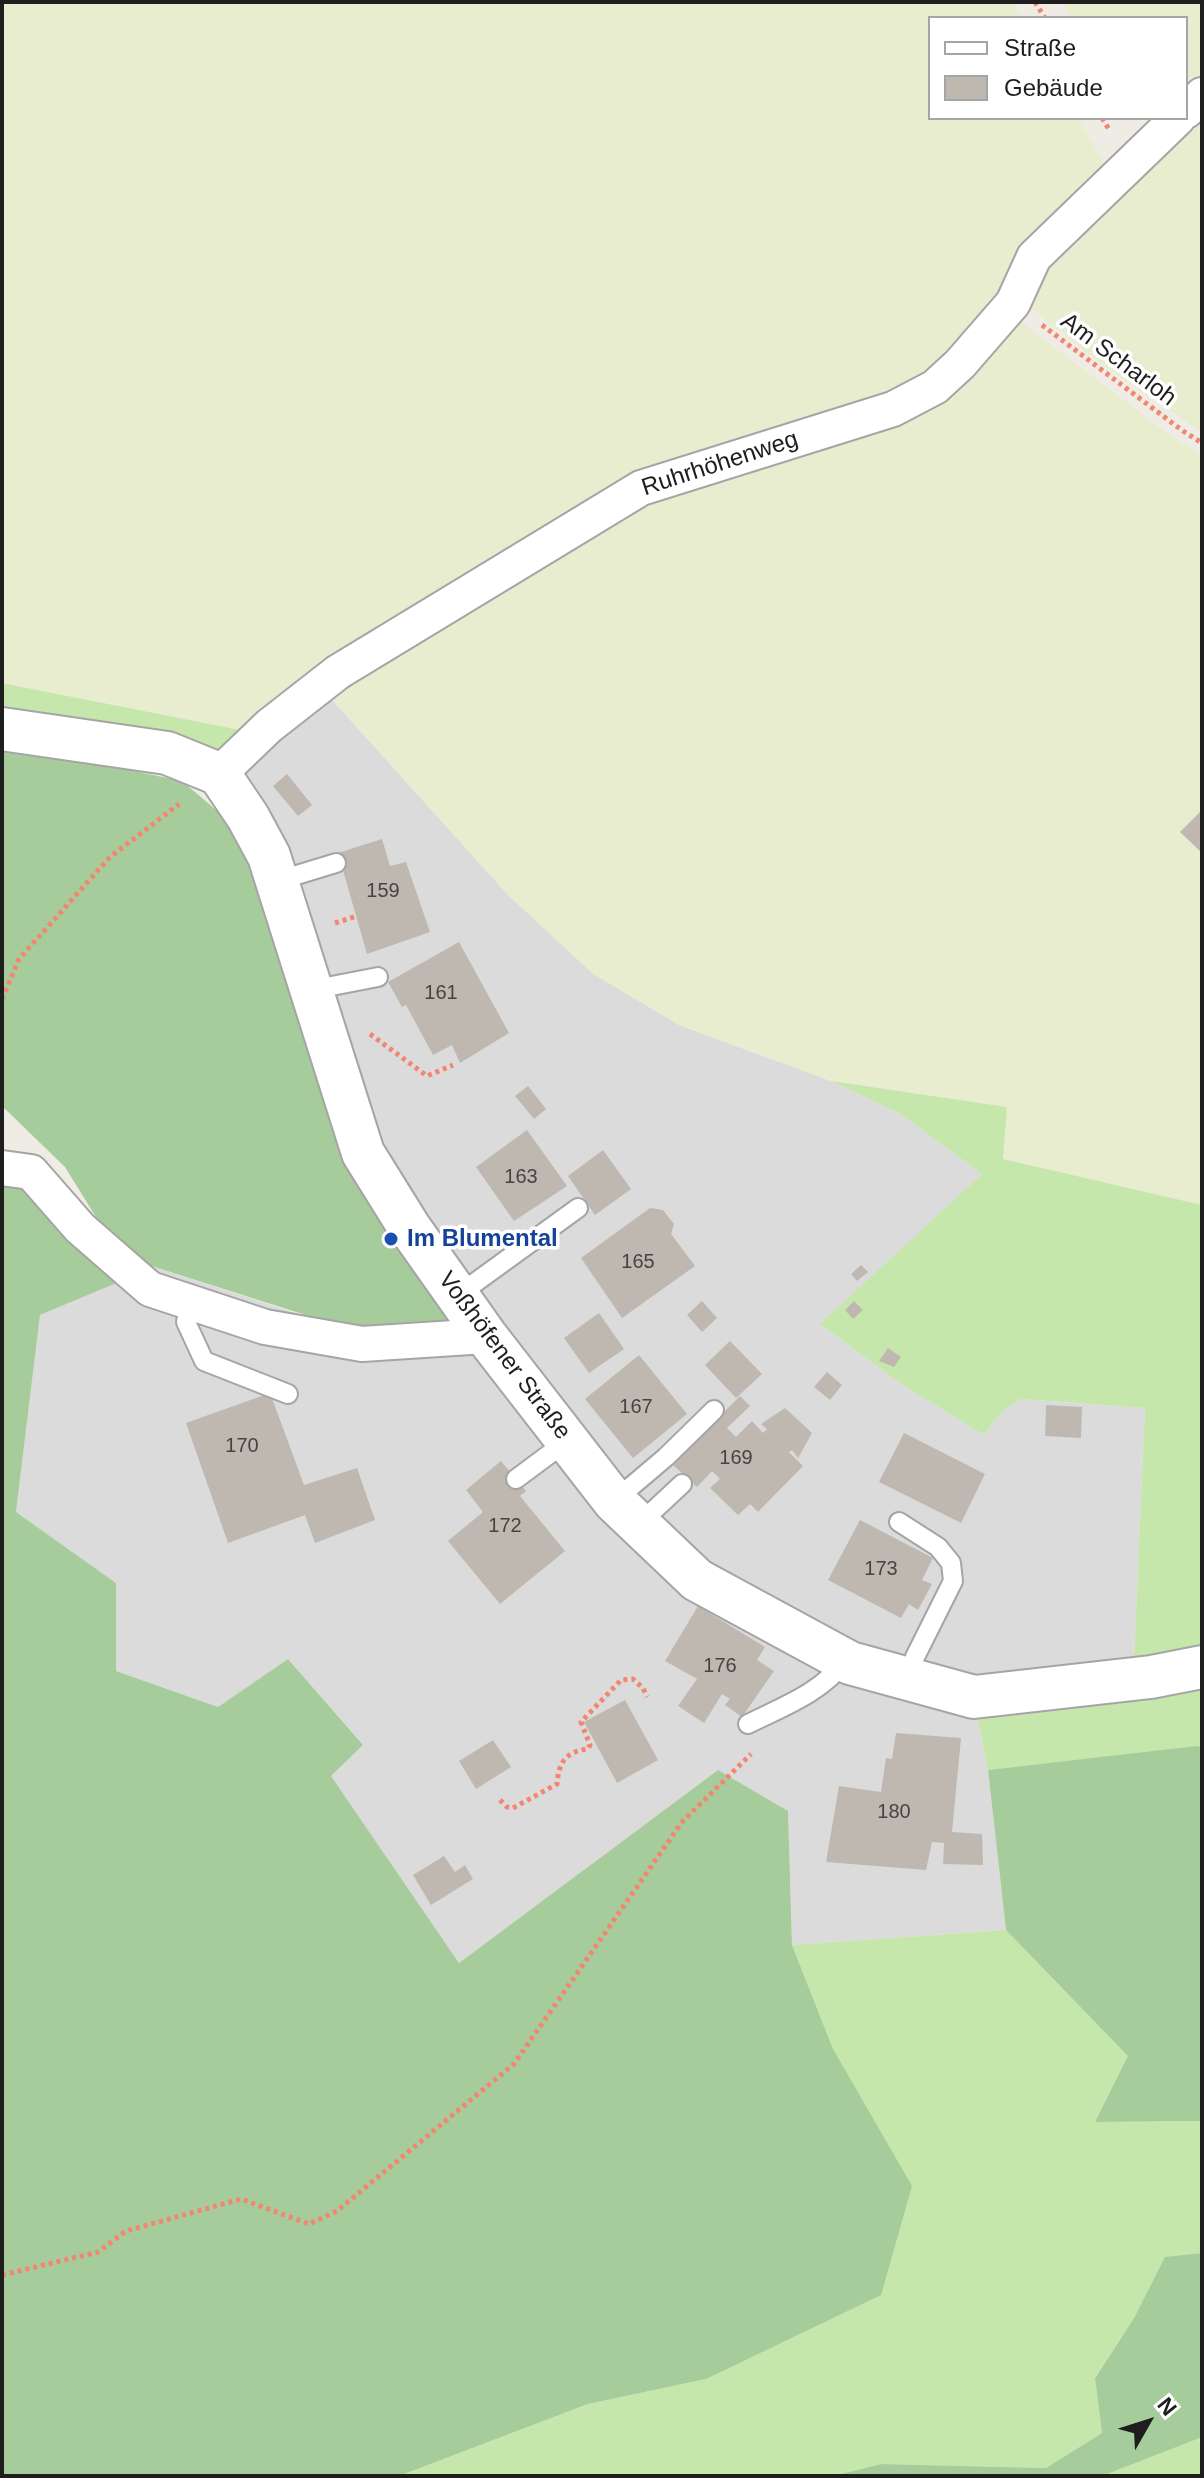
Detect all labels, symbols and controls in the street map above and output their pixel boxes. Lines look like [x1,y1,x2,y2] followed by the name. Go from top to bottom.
[928,16,1188,120] legend
[1004,34,1076,61] text: Straße
[1004,74,1103,101] text: Gebäude
[1054,307,1182,413] street label: Am Scharloh
[638,425,802,503] street label: Ruhrhöhenweg
[366,879,400,903] house number: 159
[424,981,458,1005] house number: 161
[504,1165,538,1189] house number: 163
[407,1225,558,1253] place label: Im Blumental
[382,1230,400,1248] marker: Im Blumental
[621,1250,655,1274] house number: 165
[431,1266,577,1446] street label: Voßhöfener Straße
[619,1395,653,1419] house number: 167
[225,1434,259,1458] house number: 170
[719,1446,753,1470] house number: 169
[488,1514,522,1538] house number: 172
[864,1557,898,1581] house number: 173
[703,1654,737,1678] house number: 176
[877,1800,911,1824] house number: 180
[1108,2382,1188,2462] north arrow
[1152,2393,1182,2421] text: N

